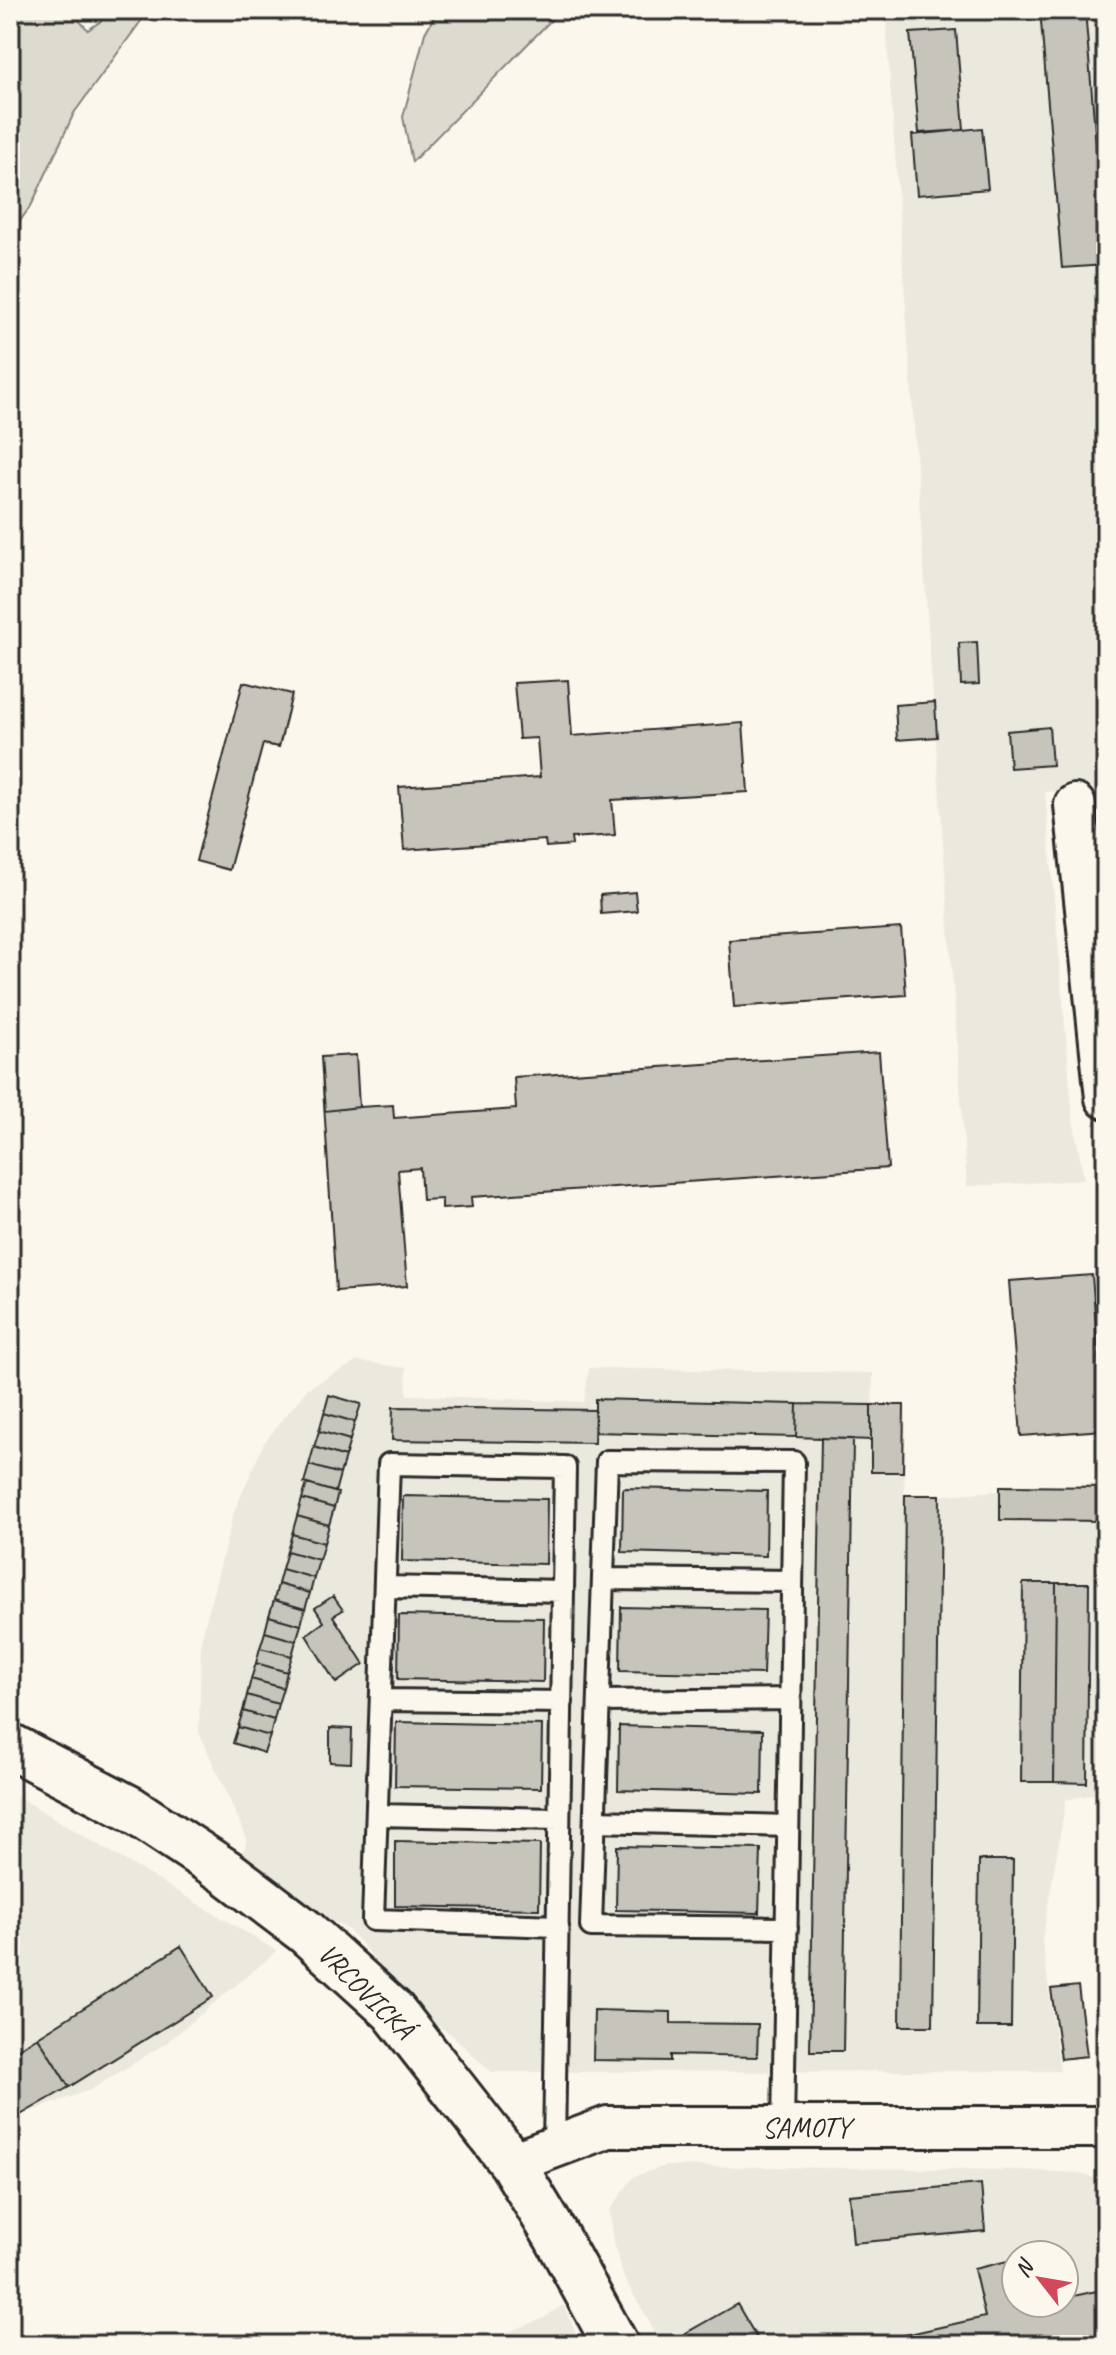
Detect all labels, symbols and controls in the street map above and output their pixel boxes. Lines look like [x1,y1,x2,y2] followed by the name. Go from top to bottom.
[311,1936,424,2049] street label: VRCOVICKÁ
[762,2110,856,2145] street label: SAMOTY
[1000,2239,1080,2319] north arrow
[1008,2253,1041,2282] text: N

